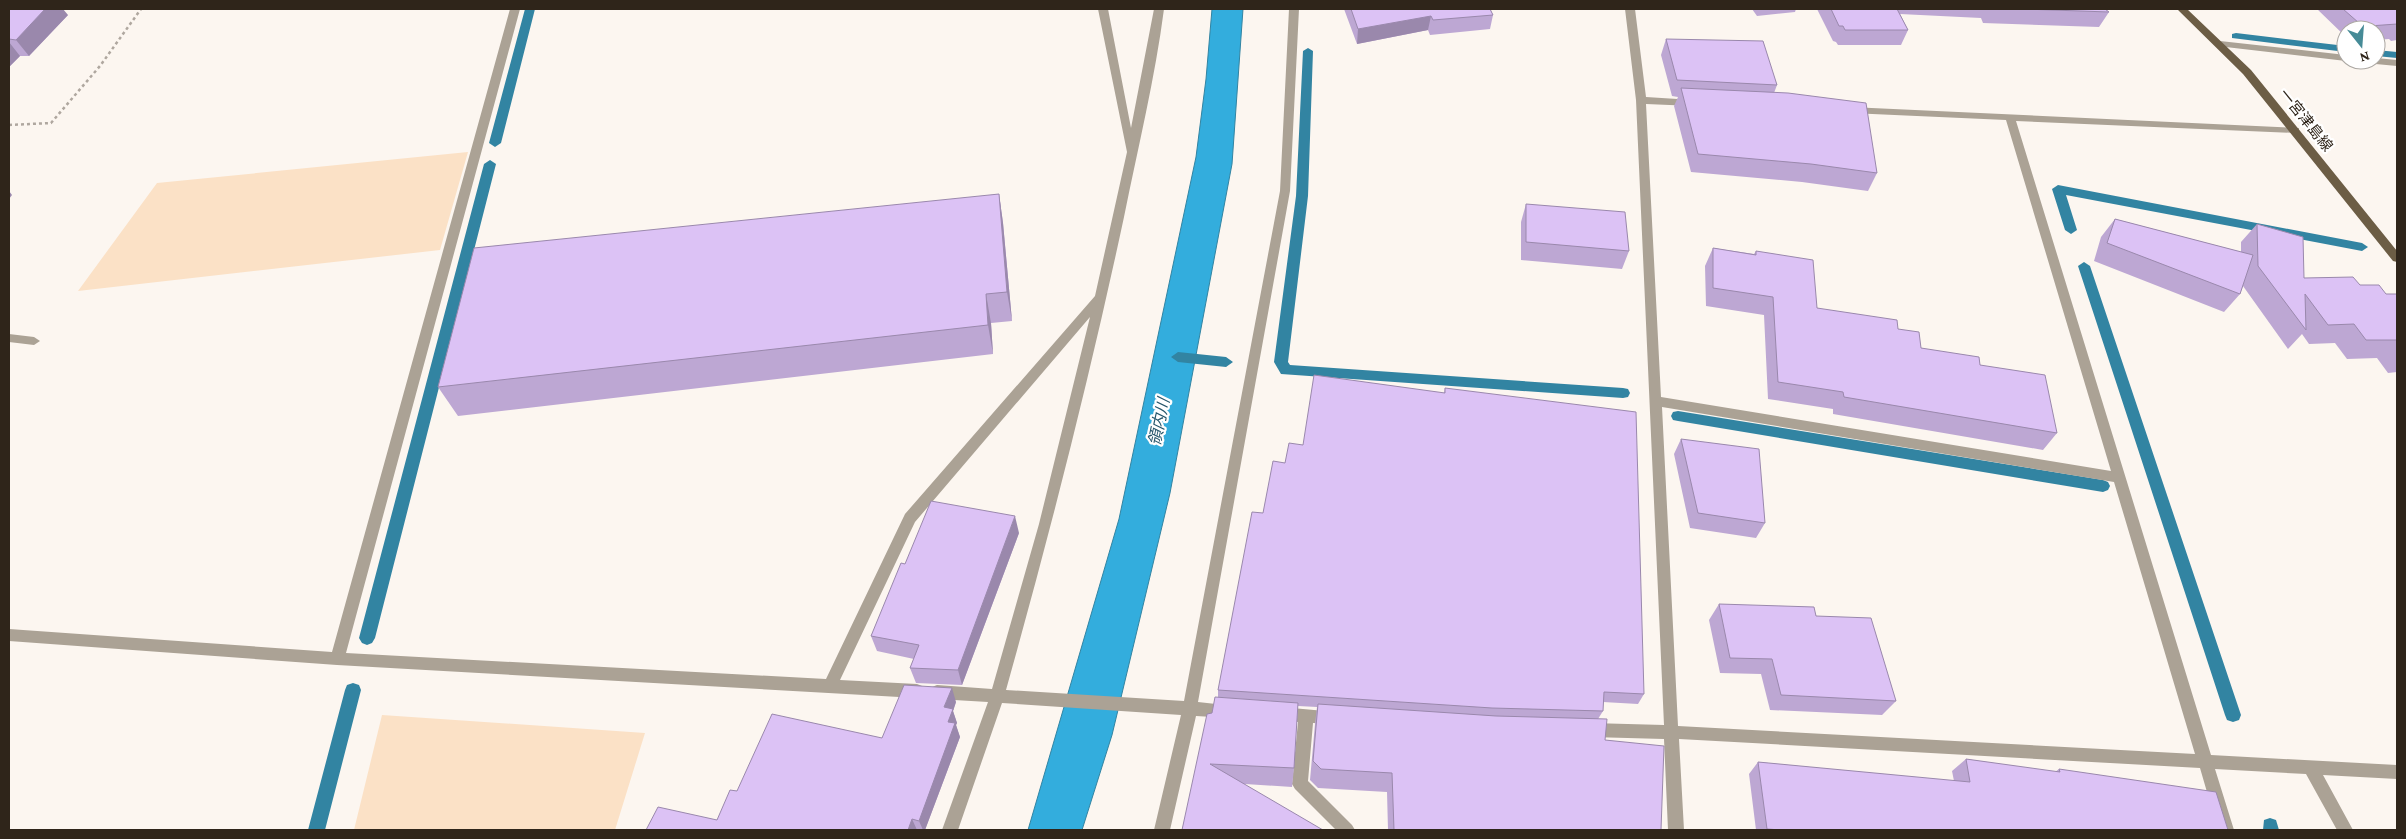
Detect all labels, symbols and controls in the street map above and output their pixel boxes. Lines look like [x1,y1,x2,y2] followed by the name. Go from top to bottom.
[2336,20,2386,70] north arrow
[2357,48,2372,67] text: N
[2276,86,2336,154] street label: 一宮津島線
[1146,395,1173,447] water label: 領内川

